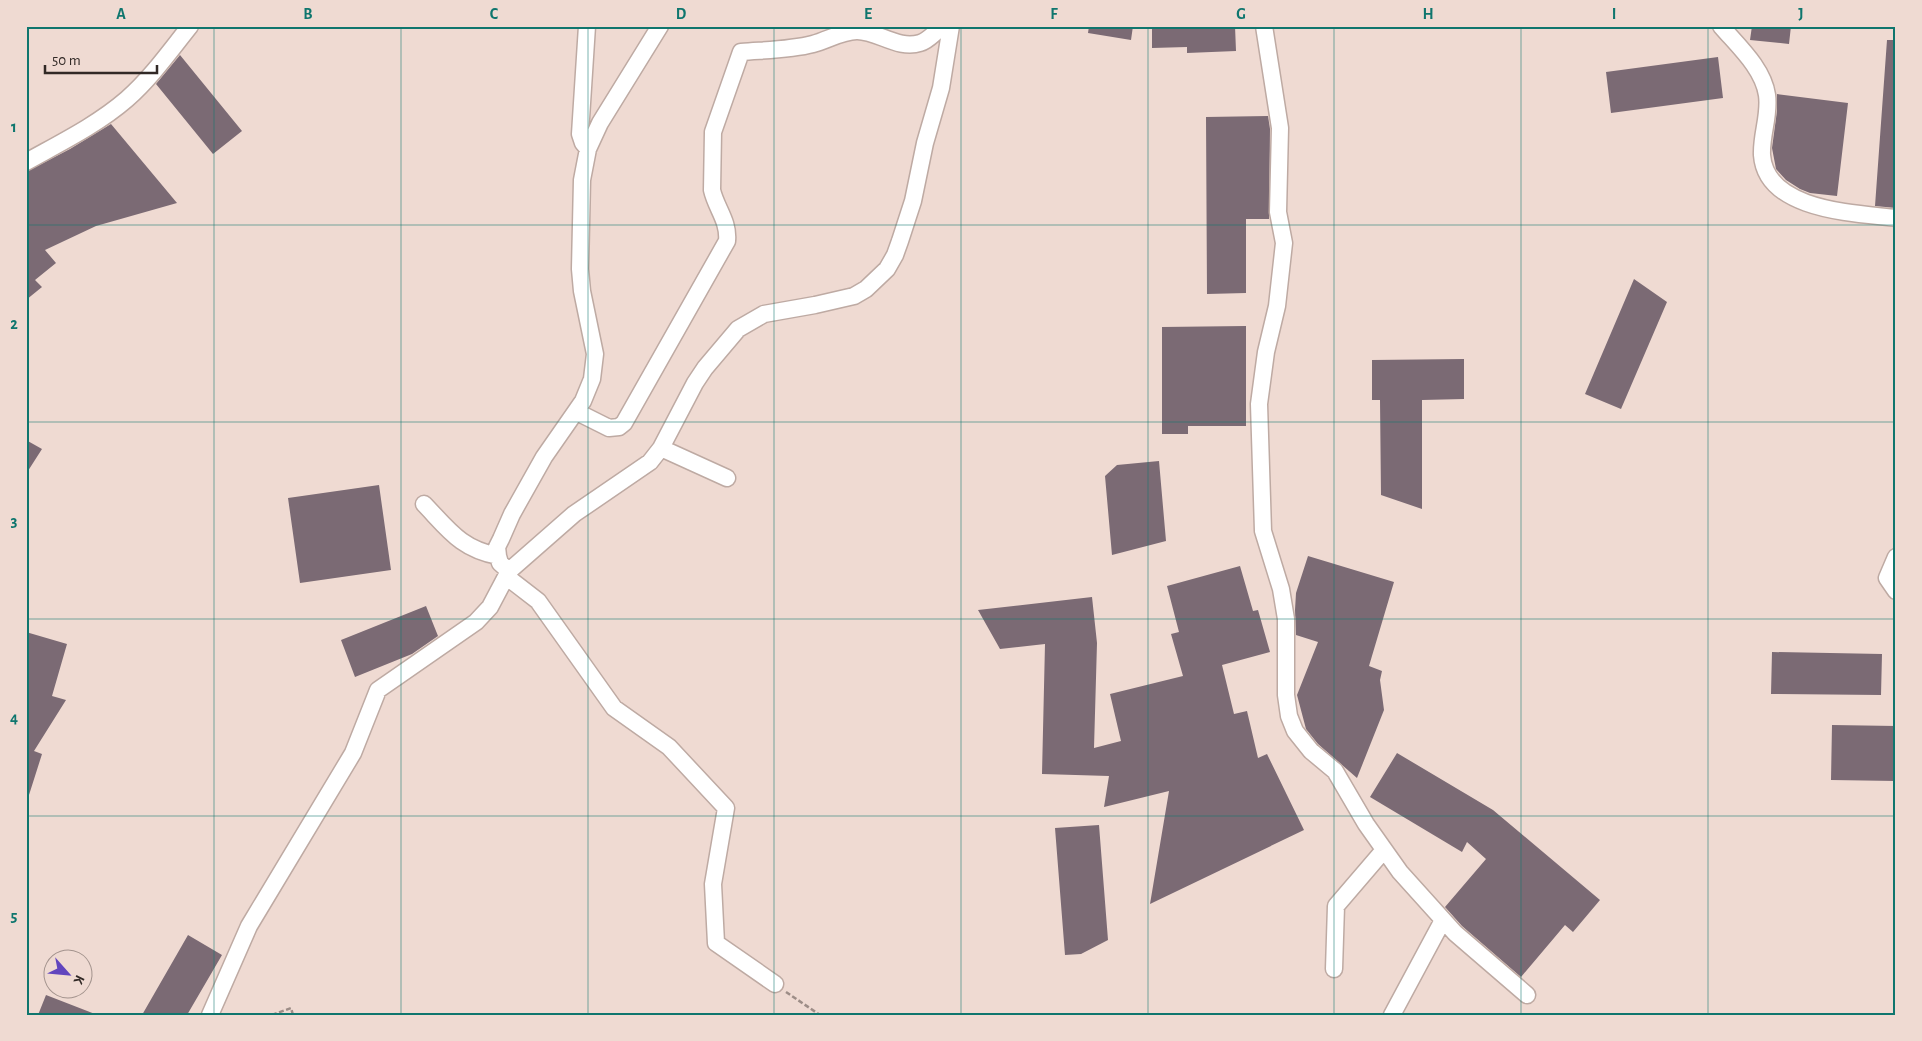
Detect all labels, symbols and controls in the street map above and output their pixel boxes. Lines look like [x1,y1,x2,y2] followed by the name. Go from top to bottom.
[116,6,126,22] text: A
[303,6,313,22] text: B
[490,6,499,22] text: C
[676,6,687,22] text: D
[864,6,872,22] text: E
[1050,6,1058,22] text: F
[1236,6,1246,22] text: G
[1422,6,1434,22] text: H
[1612,6,1616,22] text: I
[1798,6,1804,22] text: J
[45,42,158,74] scale bar
[52,53,81,68] text: 50 m
[11,119,17,135] text: 1
[10,316,18,332] text: 2
[11,513,18,529] text: 3
[10,710,18,726] text: 4
[11,908,18,924] text: 5
[42,948,92,998] north arrow
[70,973,87,987] text: K

